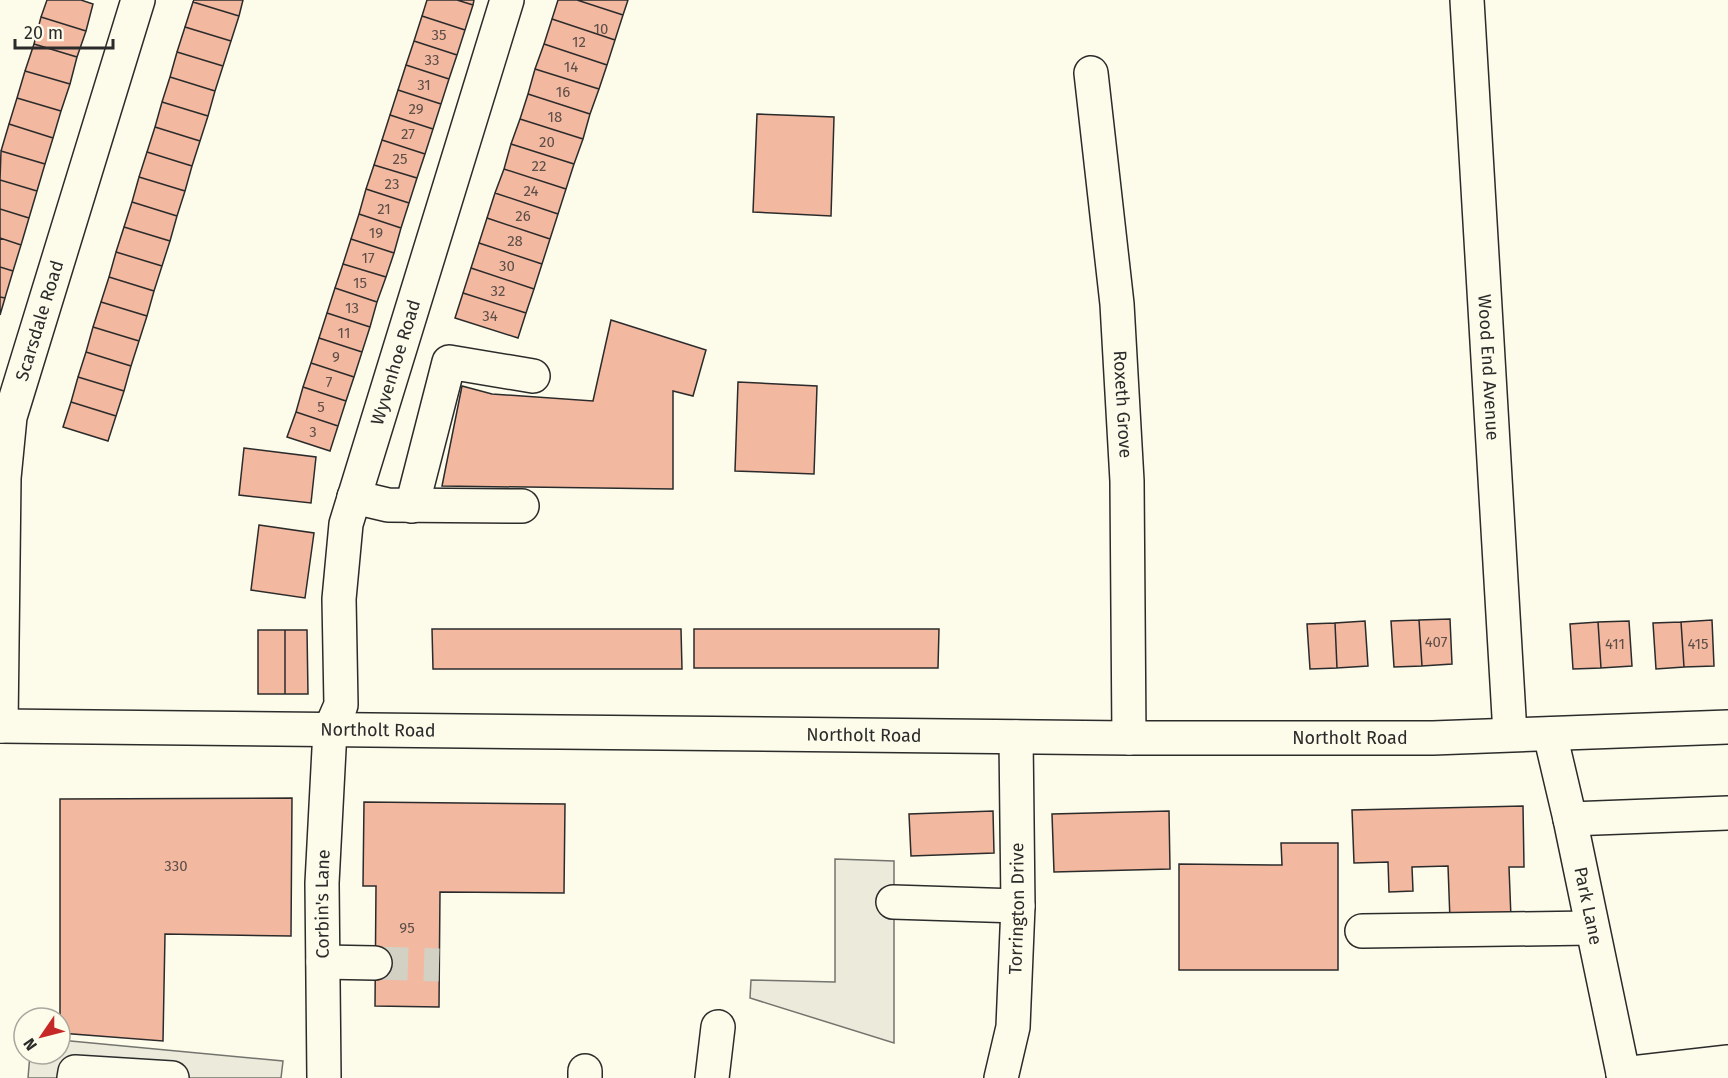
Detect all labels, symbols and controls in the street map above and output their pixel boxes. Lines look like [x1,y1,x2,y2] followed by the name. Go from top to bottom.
[15,12,112,50] scale bar
[594,20,608,38] house number: 10
[24,22,63,44] text: 20 m
[431,26,447,44] house number: 35
[572,33,586,51] house number: 12
[425,51,439,69] house number: 33
[564,58,578,76] house number: 14
[417,76,431,94] house number: 31
[556,83,570,101] house number: 16
[408,100,424,118] house number: 29
[548,108,562,126] house number: 18
[401,125,415,143] house number: 27
[539,133,555,151] house number: 20
[393,150,407,168] house number: 25
[532,157,546,175] house number: 22
[385,175,399,193] house number: 23
[523,182,539,200] house number: 24
[377,200,391,218] house number: 21
[515,207,531,225] house number: 26
[369,224,383,242] house number: 19
[507,232,523,250] house number: 28
[361,249,375,267] house number: 17
[499,257,515,275] house number: 30
[11,258,68,384] street label: Scarsdale Road
[353,274,367,292] house number: 15
[491,282,505,300] house number: 32
[1473,294,1504,441] street label: Wood End Avenue
[366,297,425,428] street label: Wyvenhoe Road
[345,299,359,317] house number: 13
[482,307,498,325] house number: 34
[338,324,350,342] house number: 11
[332,348,340,366] house number: 9
[1109,350,1137,459] street label: Roxeth Grove
[326,373,333,391] house number: 7
[317,398,325,416] house number: 5
[309,423,317,441] house number: 3
[1425,633,1448,651] house number: 407
[1605,635,1625,653] house number: 411
[1687,635,1709,653] house number: 415
[320,718,436,742] street label: Northolt Road
[806,724,922,747] street label: Northolt Road
[1292,727,1408,749] street label: Northolt Road
[1004,842,1029,975] street label: Torrington Drive
[311,849,335,959] street label: Corbin's Lane
[164,857,188,875] house number: 330
[1569,865,1607,947] street label: Park Lane
[399,919,415,937] house number: 95
[12,1006,72,1066] north arrow
[19,1035,41,1054] text: N

